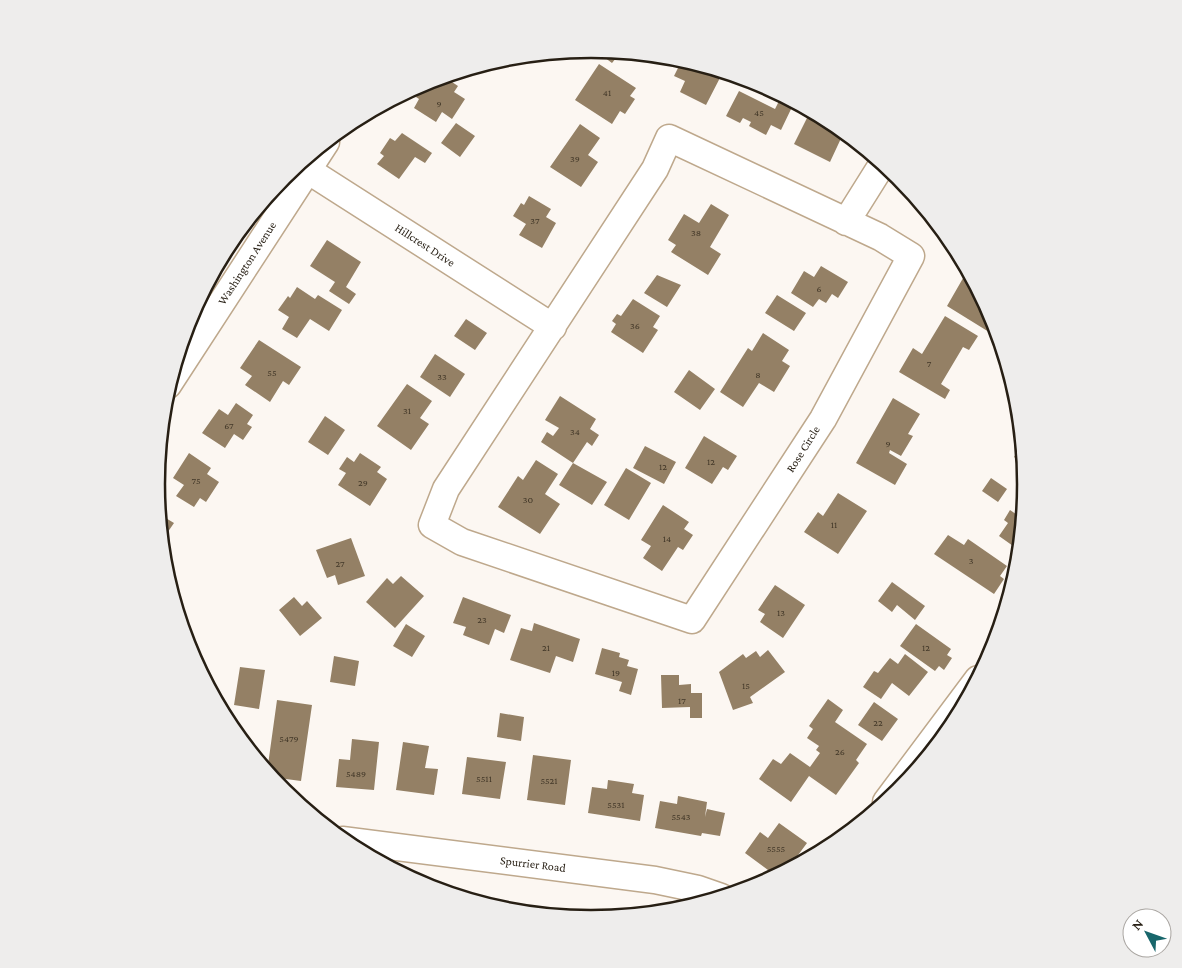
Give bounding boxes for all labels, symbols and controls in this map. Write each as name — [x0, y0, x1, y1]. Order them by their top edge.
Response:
house number: 41 — [603, 87, 611, 98]
house number: 9 — [436, 98, 442, 109]
house number: 45 — [754, 107, 764, 118]
house number: 39 — [570, 153, 580, 164]
house number: 37 — [530, 215, 540, 226]
street label: Washington Avenue — [215, 219, 279, 307]
street label: Hillcrest Drive — [392, 220, 458, 270]
house number: 38 — [691, 227, 701, 238]
house number: 6 — [816, 283, 822, 294]
house number: 36 — [630, 320, 640, 331]
house number: 7 — [927, 358, 932, 369]
house number: 55 — [267, 367, 277, 378]
house number: 8 — [755, 369, 761, 380]
house number: 33 — [437, 371, 447, 382]
house number: 31 — [403, 405, 411, 416]
house number: 67 — [224, 420, 234, 431]
street label: Rose Circle — [783, 423, 823, 475]
house number: 34 — [570, 426, 580, 437]
house number: 9 — [885, 438, 891, 449]
house number: 12 — [707, 456, 715, 467]
house number: 12 — [659, 461, 667, 472]
house number: 75 — [191, 475, 201, 486]
house number: 29 — [358, 477, 368, 488]
house number: 30 — [523, 494, 534, 505]
house number: 11 — [831, 519, 837, 530]
house number: 14 — [663, 533, 671, 544]
house number: 3 — [969, 555, 974, 566]
house number: 27 — [335, 558, 345, 569]
house number: 13 — [777, 607, 785, 618]
house number: 23 — [477, 614, 487, 625]
house number: 21 — [542, 642, 550, 653]
house number: 12 — [922, 642, 930, 653]
house number: 19 — [612, 667, 620, 678]
house number: 15 — [742, 680, 750, 691]
house number: 17 — [678, 695, 686, 706]
house number: 22 — [873, 717, 883, 728]
house number: 5479 — [279, 733, 299, 744]
house number: 26 — [835, 746, 845, 757]
house number: 5489 — [346, 768, 366, 779]
house number: 5511 — [476, 773, 492, 784]
house number: 5521 — [540, 775, 558, 786]
house number: 5531 — [607, 799, 625, 810]
house number: 5543 — [671, 811, 691, 822]
house number: 5555 — [767, 843, 786, 854]
street label: Spurrier Road — [499, 853, 567, 875]
north arrow — [1122, 908, 1172, 958]
text: N — [1128, 915, 1147, 933]

